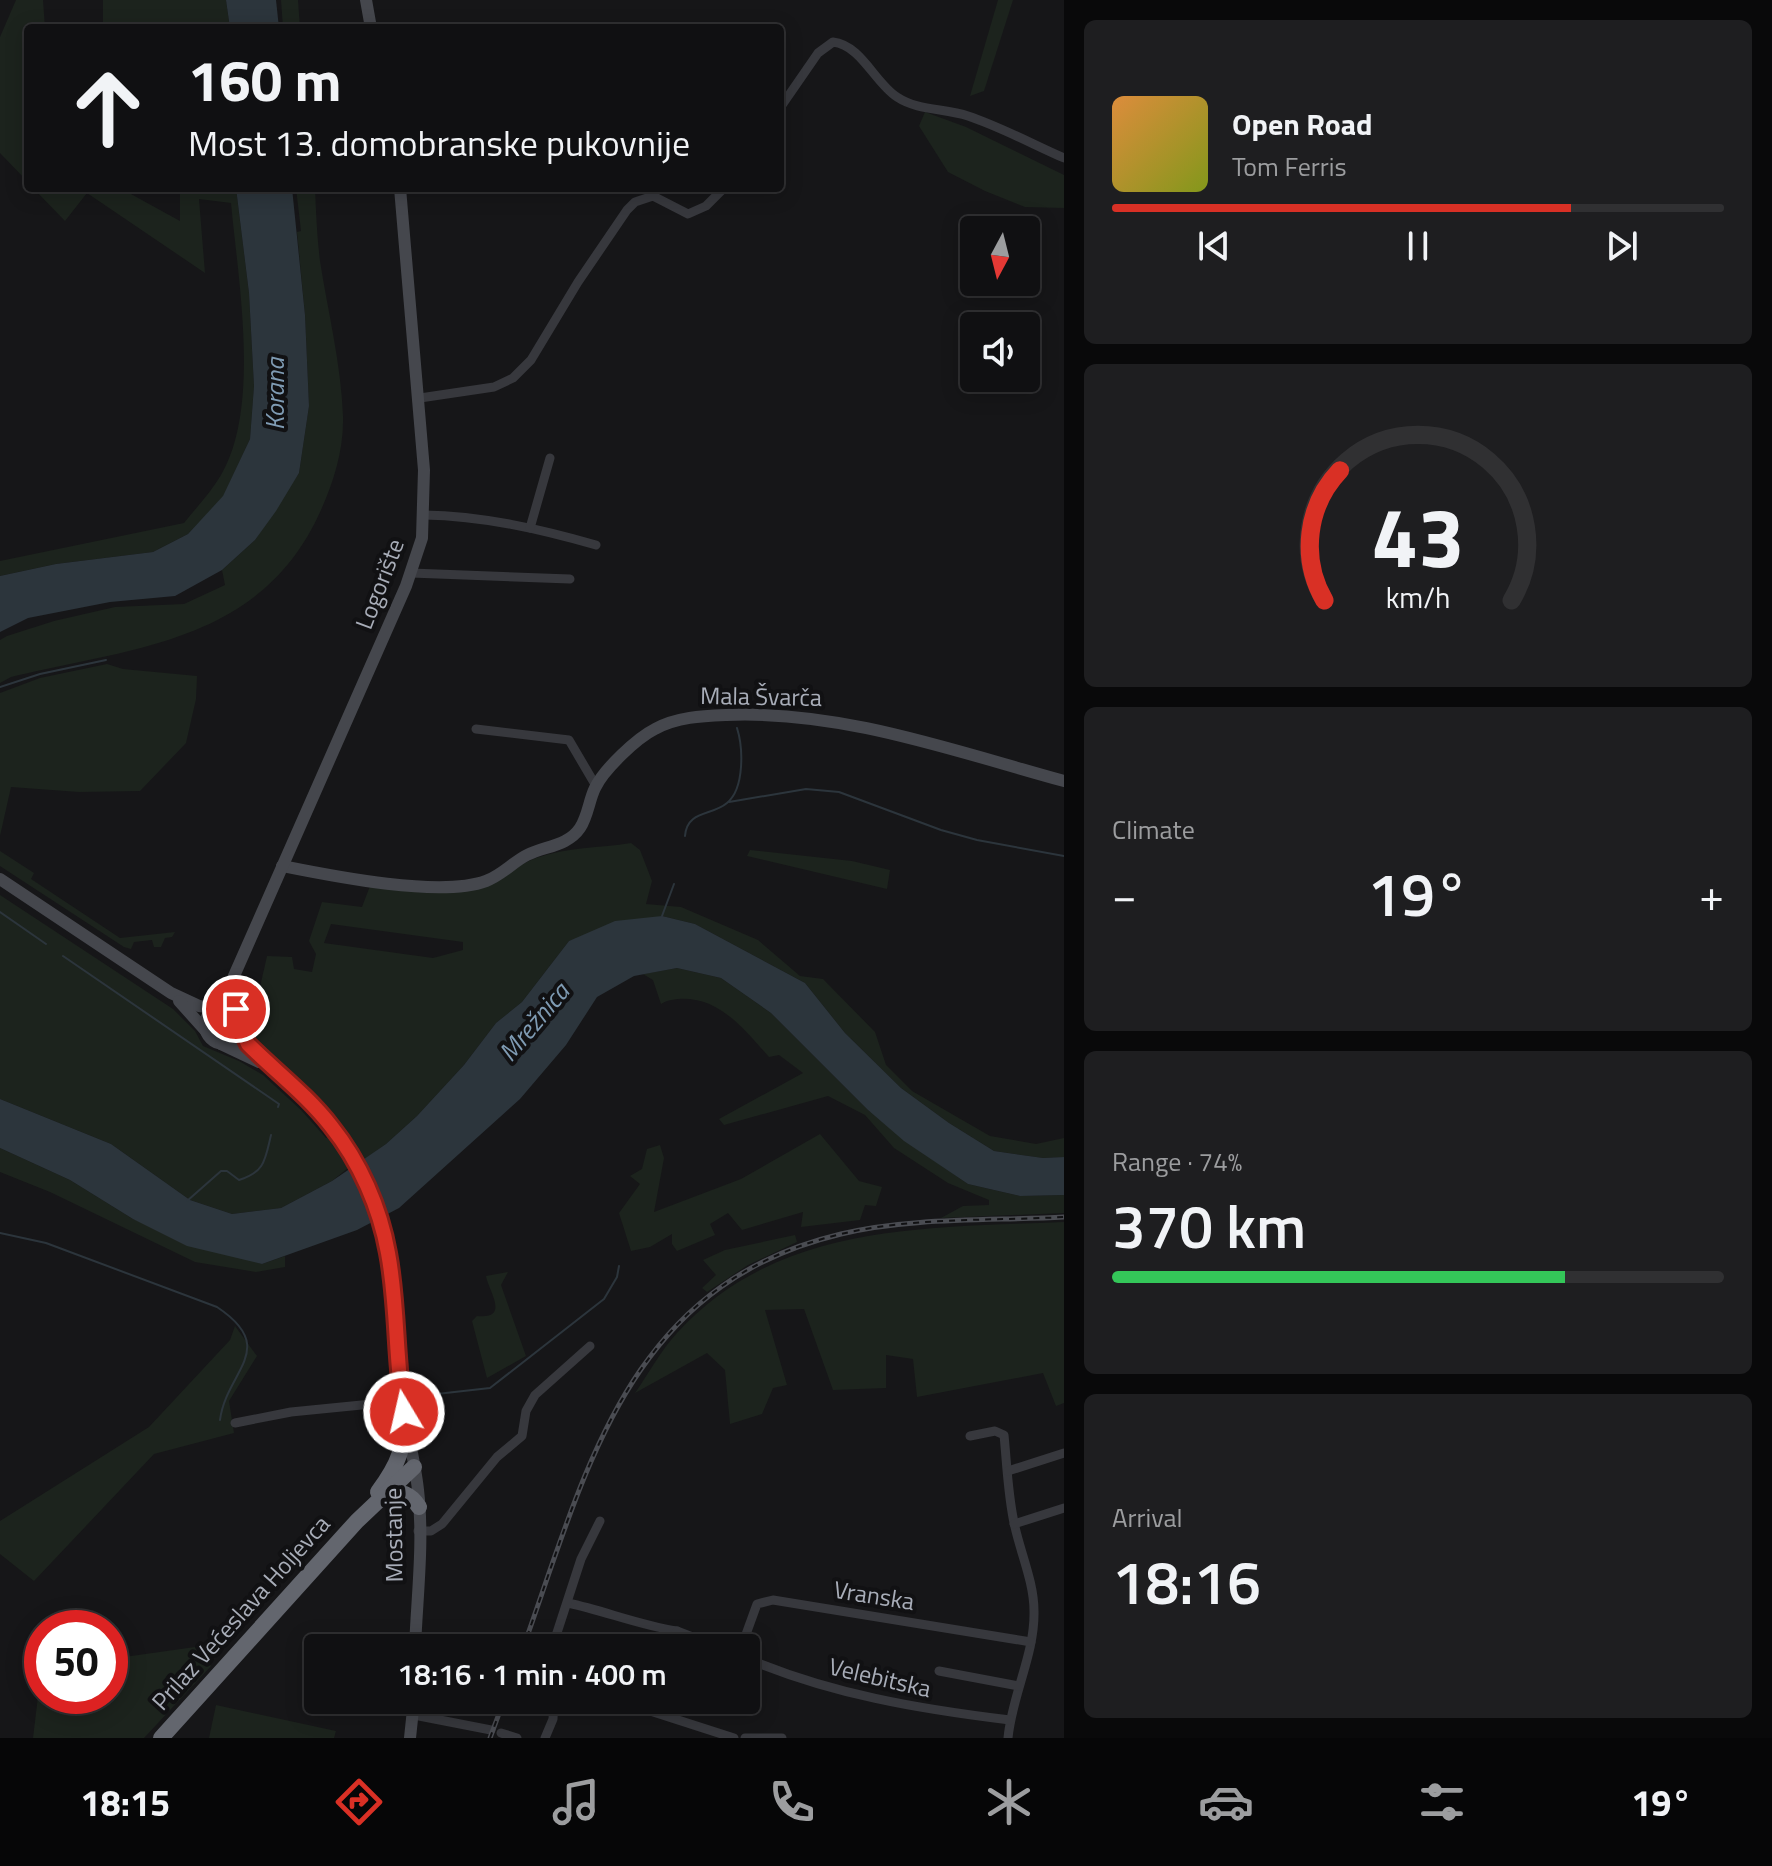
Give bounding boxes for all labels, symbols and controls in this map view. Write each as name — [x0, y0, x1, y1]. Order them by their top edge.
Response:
text: 160 m — [188, 38, 341, 123]
icon: ahead — [56, 56, 160, 160]
text: Open Road — [1232, 101, 1373, 147]
text: Most 13. domobranske pukovnije — [188, 115, 690, 170]
text: Tom Ferris — [1232, 147, 1347, 186]
north arrow — [960, 216, 1040, 296]
map controls — [960, 216, 1040, 392]
icon: previous — [1192, 224, 1236, 268]
icon: pause — [1396, 224, 1440, 268]
icon: next — [1600, 224, 1644, 268]
button: sound — [960, 312, 1040, 392]
water label: Korana — [255, 356, 294, 430]
text: 43 — [1371, 473, 1465, 599]
street label: Logorište — [345, 533, 413, 634]
text: km/h — [1386, 577, 1450, 620]
street label: Mala Švarča — [700, 677, 822, 715]
text: Climate — [1112, 810, 1195, 849]
text: 19° — [1368, 848, 1468, 939]
text: − — [1112, 861, 1137, 928]
text: + — [1699, 861, 1724, 928]
water label: Mrežnica — [489, 972, 580, 1070]
pin — [202, 975, 270, 1043]
icon: arrive — [214, 987, 258, 1031]
text: Range · 74% — [1112, 1142, 1242, 1181]
text: 370 km — [1112, 1180, 1306, 1271]
position arrow — [362, 1370, 446, 1454]
street label: Mostanje — [374, 1487, 412, 1583]
text: Arrival — [1112, 1498, 1183, 1537]
street label: Prilaz Većeslava Holjevca — [143, 1507, 338, 1718]
text: 18:16 — [1112, 1536, 1261, 1627]
street label: Vranska — [831, 1571, 917, 1619]
speed limit sign: 50 — [24, 1610, 128, 1714]
street label: Velebitska — [826, 1648, 935, 1706]
text: 18:16 · 1 min · 400 m — [397, 1651, 667, 1697]
icon: directions — [331, 1774, 387, 1830]
icon: music — [548, 1774, 604, 1830]
icon: phone — [764, 1774, 820, 1830]
icon: climate — [981, 1774, 1037, 1830]
icon: car — [1198, 1774, 1254, 1830]
icon: filters — [1414, 1774, 1470, 1830]
text: 18:15 — [80, 1775, 170, 1830]
text: 19° — [1631, 1775, 1692, 1830]

